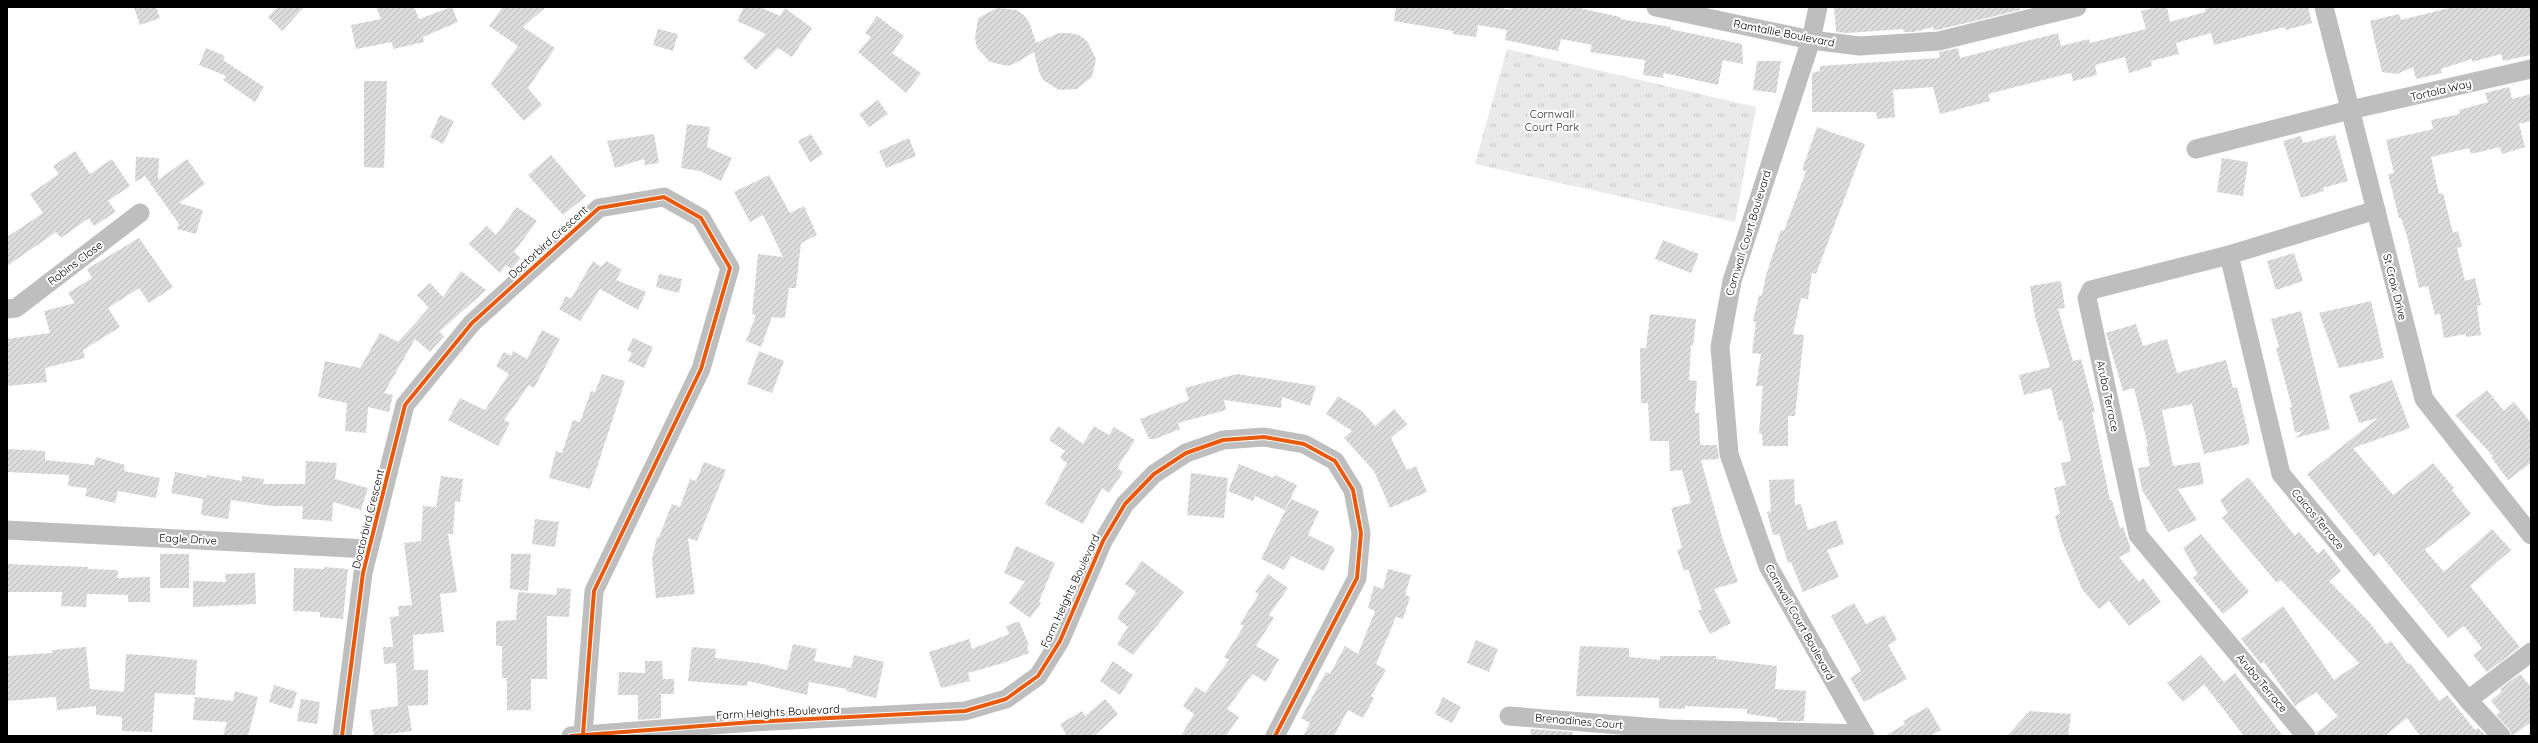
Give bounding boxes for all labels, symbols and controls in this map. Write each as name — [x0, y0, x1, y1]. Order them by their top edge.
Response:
street label: Ramtallie Boulevard — [1732, 16, 1836, 50]
street label: Tortola Way — [2409, 76, 2473, 104]
park label: Cornwall Court Park — [1525, 107, 1579, 134]
street label: Cornwall Court Boulevard — [1722, 169, 1774, 297]
street label: Doctorbird Crescent — [505, 202, 591, 281]
street label: Robins Close — [45, 238, 105, 288]
street label: St Croix Drive — [2380, 252, 2410, 322]
street label: Aruba Terrace — [2094, 359, 2122, 433]
street label: Doctorbird Crescent — [349, 467, 387, 570]
street label: Caicos Terrace — [2288, 486, 2348, 552]
street label: Eagle Drive — [159, 530, 217, 548]
street label: Farm Heights Boulevard — [1038, 532, 1102, 650]
street label: Cornwall Court Boulevard — [1762, 562, 1838, 682]
street label: Aruba Terrace — [2233, 651, 2291, 715]
street label: Farm Heights Boulevard — [716, 702, 840, 722]
street label: Brenadines Court — [1534, 710, 1624, 732]

